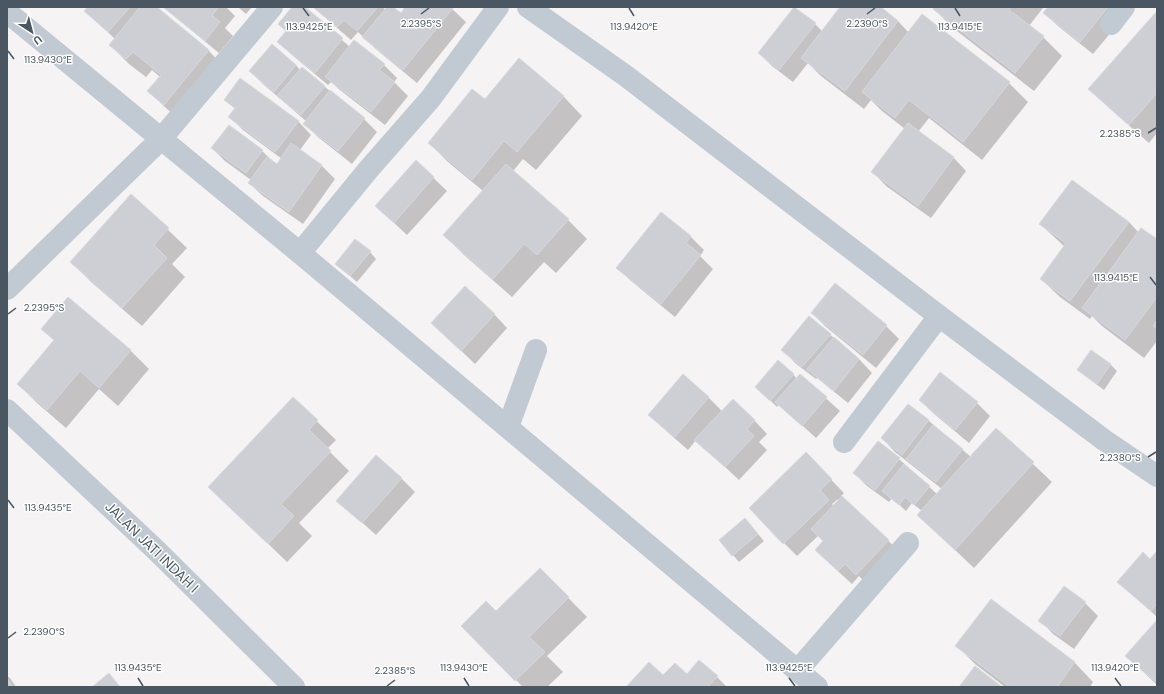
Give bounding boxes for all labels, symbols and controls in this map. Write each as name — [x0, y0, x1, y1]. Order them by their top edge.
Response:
north arrow — [12, 12, 52, 52]
text: 2.2395°S — [401, 17, 442, 30]
text: 2.2390°S — [846, 17, 888, 30]
text: 113.9425°E — [285, 20, 333, 33]
text: 113.9420°E — [610, 20, 658, 33]
text: 113.9415°E — [938, 20, 983, 33]
text: U — [31, 32, 45, 48]
text: 113.9430°E — [24, 53, 72, 66]
text: 2.2385°S — [1100, 127, 1141, 140]
text: 113.9415°E — [1094, 271, 1139, 284]
text: 2.2395°S — [24, 301, 65, 314]
text: 2.2380°S — [1099, 451, 1141, 464]
street label: JALAN JATI INDAH I — [101, 498, 203, 596]
text: 113.9435°E — [24, 501, 72, 514]
text: 2.2390°S — [23, 625, 65, 638]
text: 113.9435°E — [114, 661, 162, 674]
text: 113.9430°E — [440, 661, 488, 674]
text: 113.9425°E — [765, 661, 813, 674]
text: 113.9420°E — [1091, 661, 1139, 674]
text: 2.2385°S — [375, 664, 416, 677]

